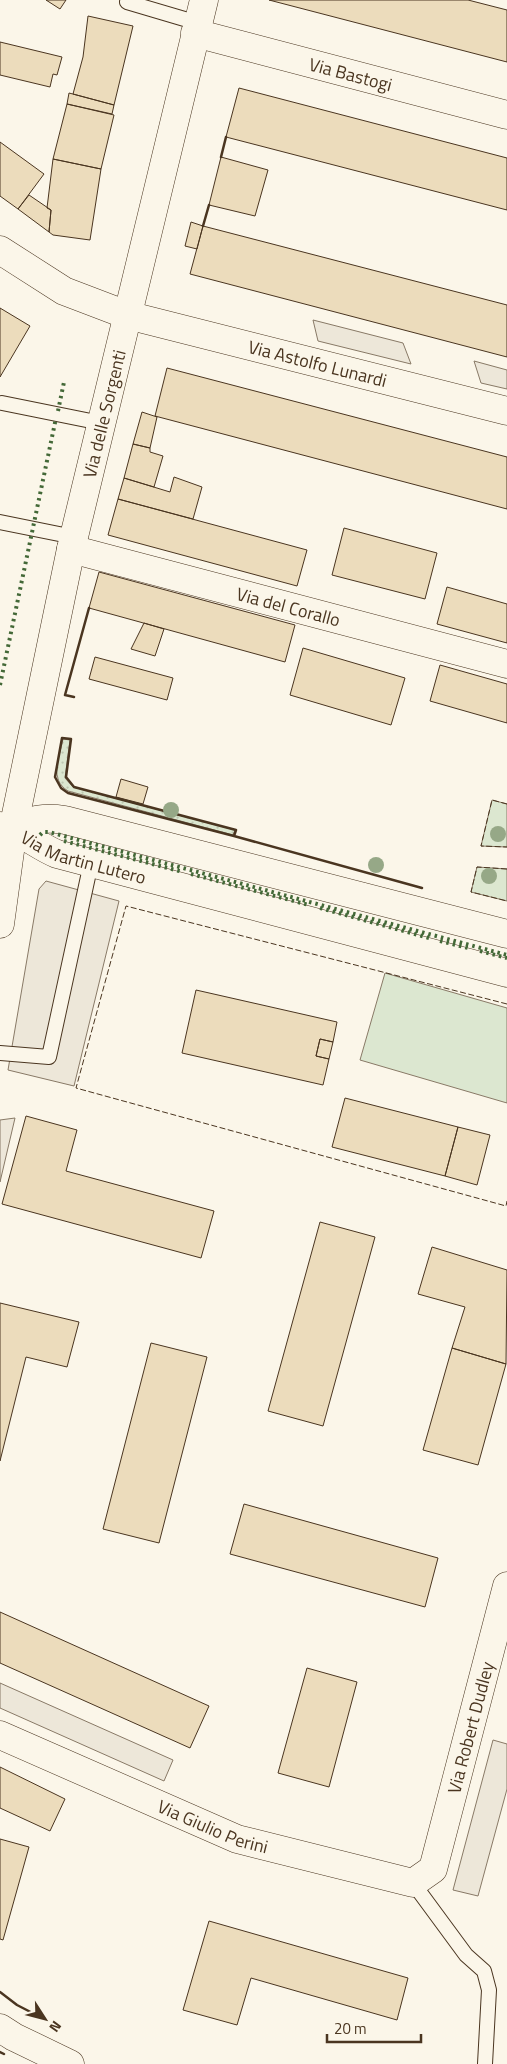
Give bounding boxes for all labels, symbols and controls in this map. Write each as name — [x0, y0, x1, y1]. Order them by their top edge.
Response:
street label: Via Bastogi — [306, 50, 395, 98]
street label: Via Astolfo Lunardi — [245, 333, 390, 394]
street label: Via delle Sorgenti — [75, 347, 132, 481]
street label: Via del Corallo — [234, 580, 343, 633]
street label: Via Martin Lutero — [16, 823, 149, 890]
street label: Via Robert Dudley — [440, 1658, 500, 1796]
street label: Via Giulio Perini — [153, 1792, 271, 1860]
north arrow — [20, 1994, 70, 2044]
scale bar — [327, 2012, 421, 2044]
text: N — [45, 2017, 67, 2037]
text: 20 m — [334, 2017, 367, 2040]

